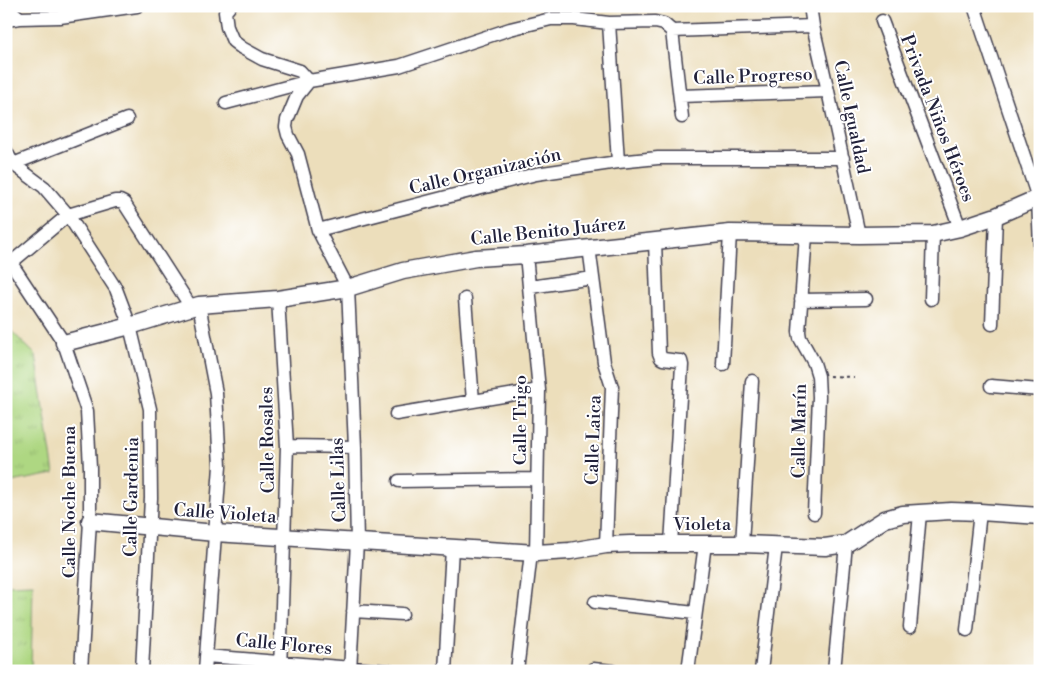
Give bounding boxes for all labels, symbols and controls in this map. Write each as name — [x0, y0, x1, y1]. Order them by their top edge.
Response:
street label: Privada Niños Héroes — [895, 31, 980, 205]
street label: Calle Igualdad — [828, 58, 875, 177]
street label: Calle Progreso — [693, 63, 813, 90]
street label: Calle Organización — [407, 143, 564, 200]
street label: Calle Benito Juárez — [470, 212, 627, 251]
street label: Calle Trigo — [509, 375, 532, 465]
street label: Calle Marín — [787, 383, 812, 479]
street label: Calle Rosales — [255, 386, 280, 494]
street label: Calle Laica — [580, 394, 607, 485]
street label: Calle Noche Buena — [58, 425, 81, 578]
street label: Calle Gardenia — [119, 436, 144, 557]
street label: Calle Lilas — [326, 437, 351, 523]
street label: Calle Violeta — [173, 498, 278, 529]
street label: Violeta — [672, 513, 732, 536]
street label: Calle Flores — [235, 629, 333, 660]

